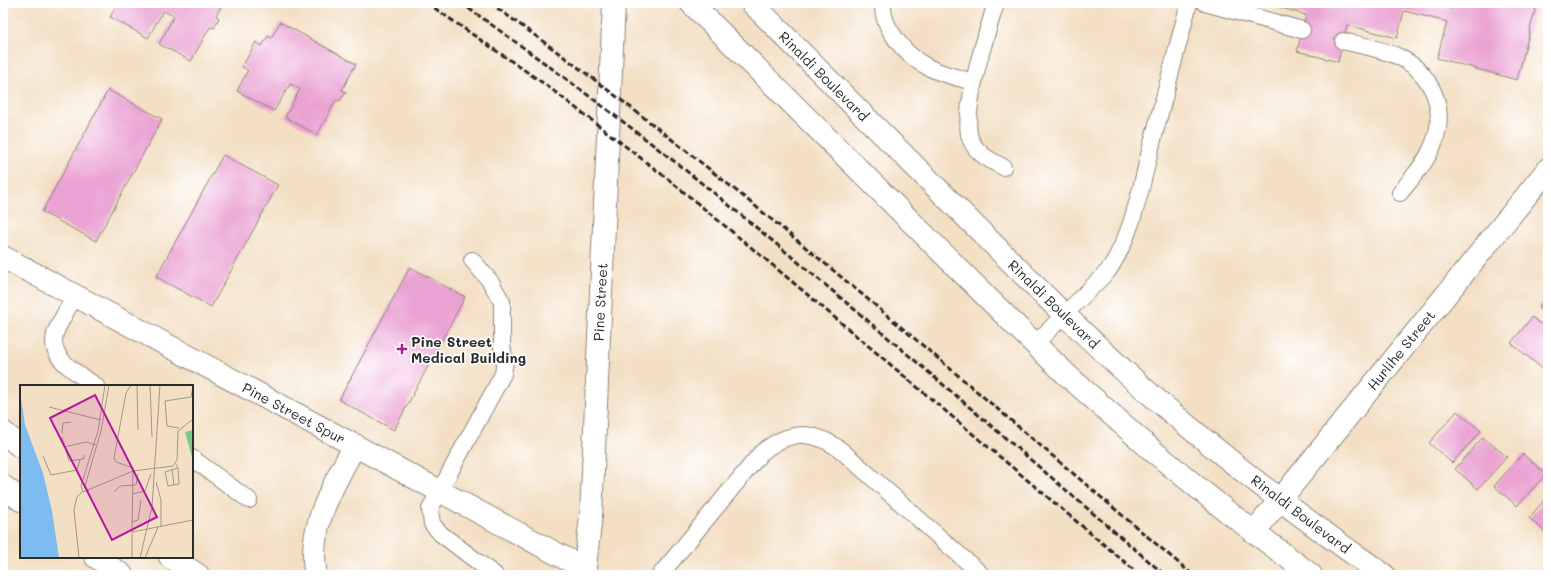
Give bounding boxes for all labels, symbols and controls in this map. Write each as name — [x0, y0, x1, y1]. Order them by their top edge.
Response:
street label: Rinaldi Boulevard — [775, 27, 873, 125]
street label: Rinaldi Boulevard — [1004, 256, 1104, 353]
street label: Pine Street — [588, 262, 612, 342]
street label: Hurlihe Street — [1363, 306, 1439, 394]
place label: Pine Street Medical Building — [411, 332, 526, 367]
marker: Pine Street Medical Building — [396, 343, 408, 355]
street label: Pine Street Spur — [239, 378, 349, 448]
inset map — [20, 385, 193, 558]
street label: Rinaldi Boulevard — [1247, 470, 1355, 558]

